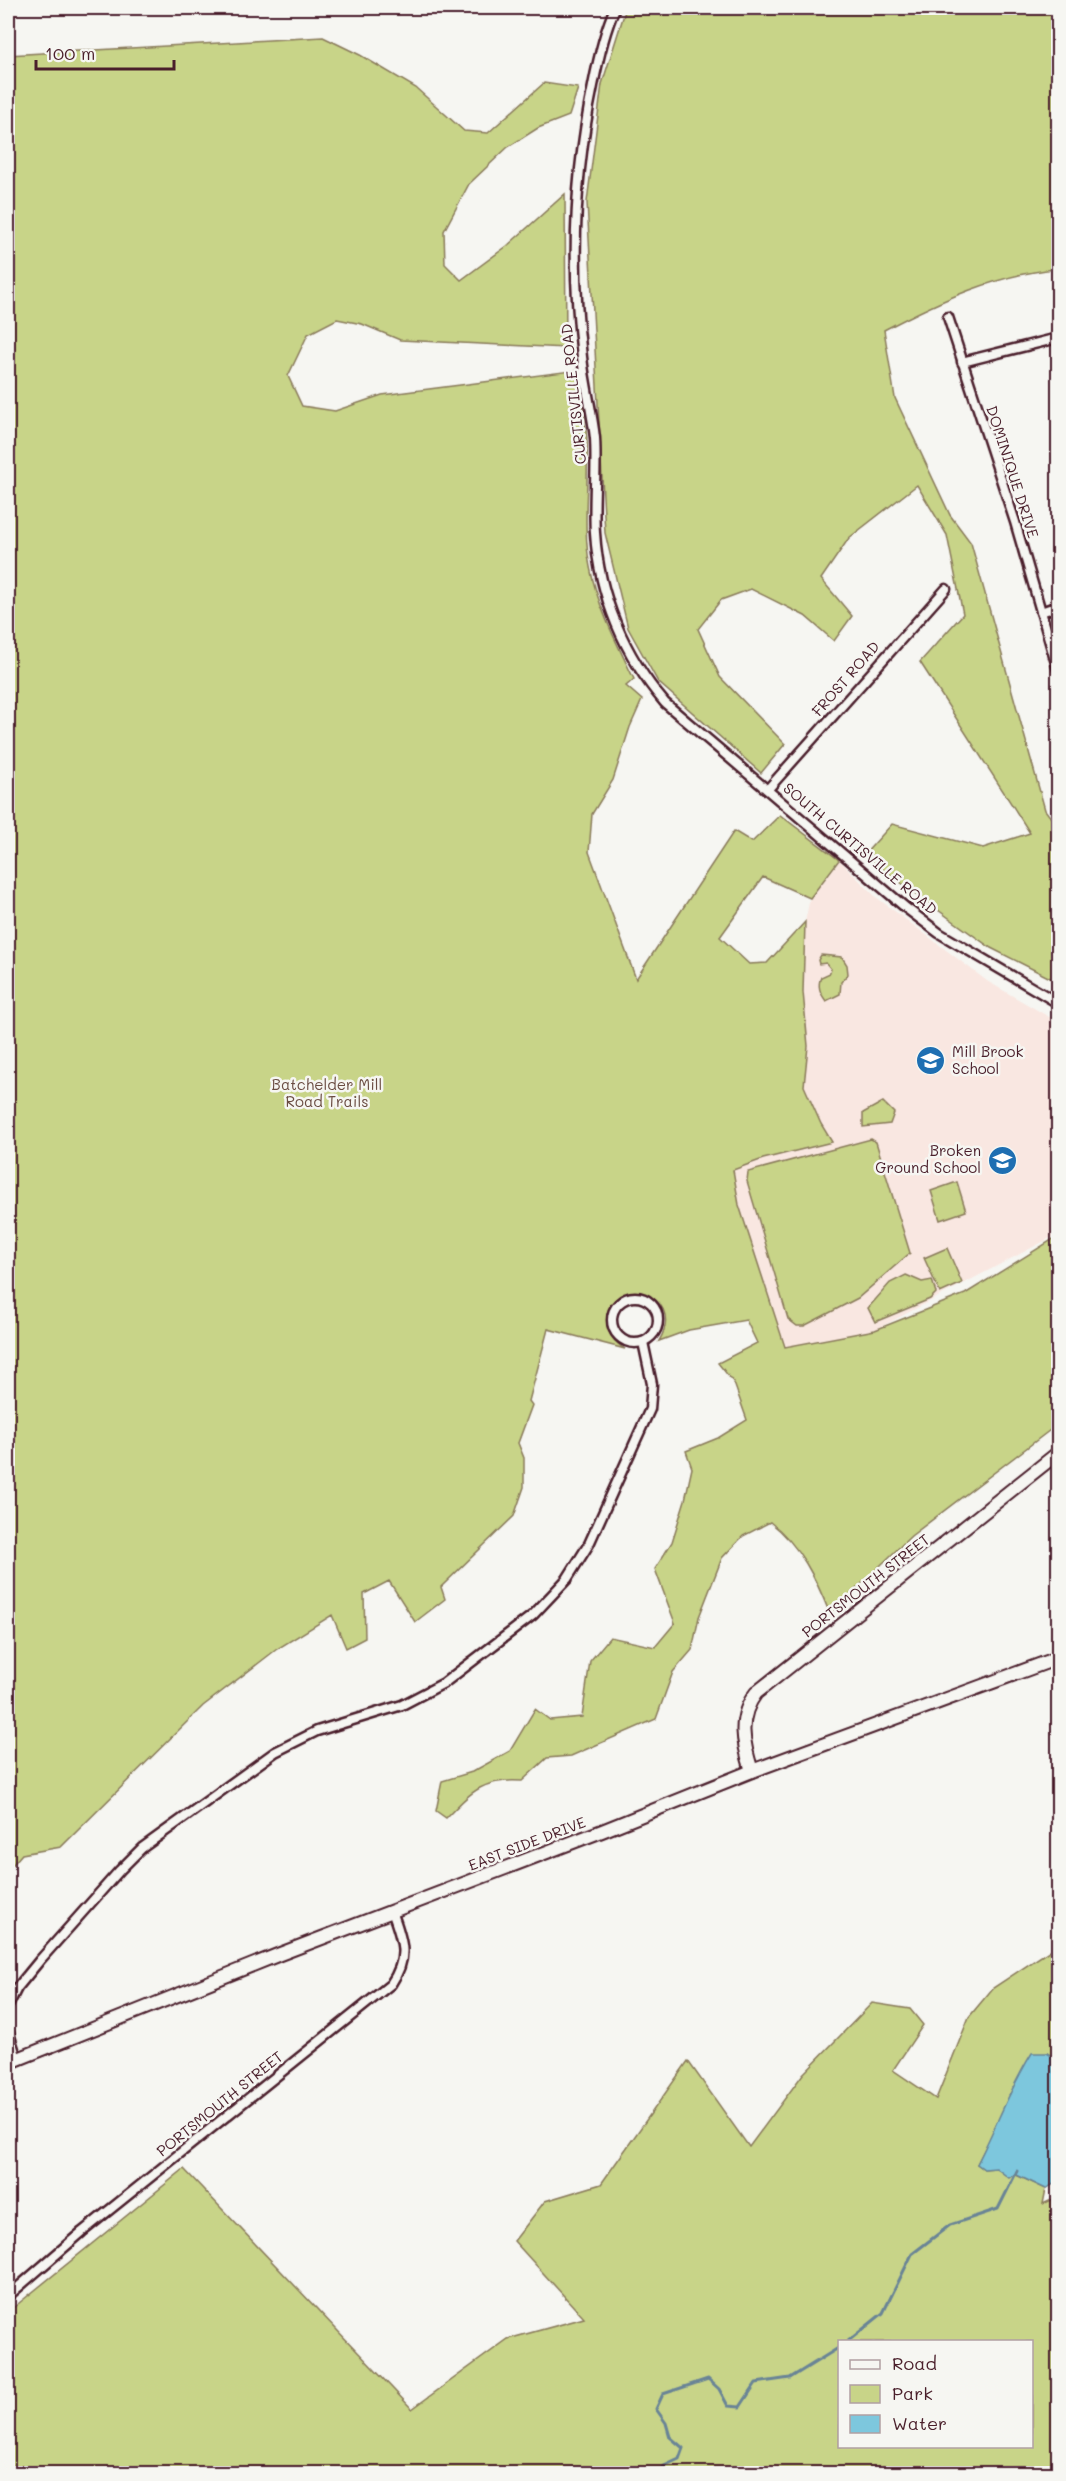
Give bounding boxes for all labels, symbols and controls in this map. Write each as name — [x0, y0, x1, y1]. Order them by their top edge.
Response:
scale bar — [36, 33, 174, 71]
text: 100 m — [45, 41, 95, 65]
street label: CURTISVILLE ROAD — [556, 323, 590, 465]
street label: DOMINIQUE DRIVE — [982, 403, 1044, 541]
street label: FROST ROAD — [807, 636, 884, 720]
street label: SOUTH CURTISVILLE ROAD — [779, 778, 942, 919]
place label: Mill Brook School — [952, 1041, 1024, 1078]
school or university icon: Mill Brook School — [915, 1045, 947, 1077]
park label: Batchelder Mill Road Trails — [272, 1074, 382, 1111]
place label: Broken Ground School — [875, 1140, 981, 1177]
school or university icon: Broken Ground School — [986, 1144, 1018, 1176]
street label: PORTSMOUTH STREET — [797, 1529, 933, 1641]
street label: EAST SIDE DRIVE — [465, 1811, 588, 1875]
street label: PORTSMOUTH STREET — [152, 2046, 287, 2160]
legend — [838, 2340, 1033, 2448]
text: Road — [892, 2351, 937, 2375]
text: Park — [892, 2381, 933, 2405]
text: Water — [892, 2411, 947, 2435]

